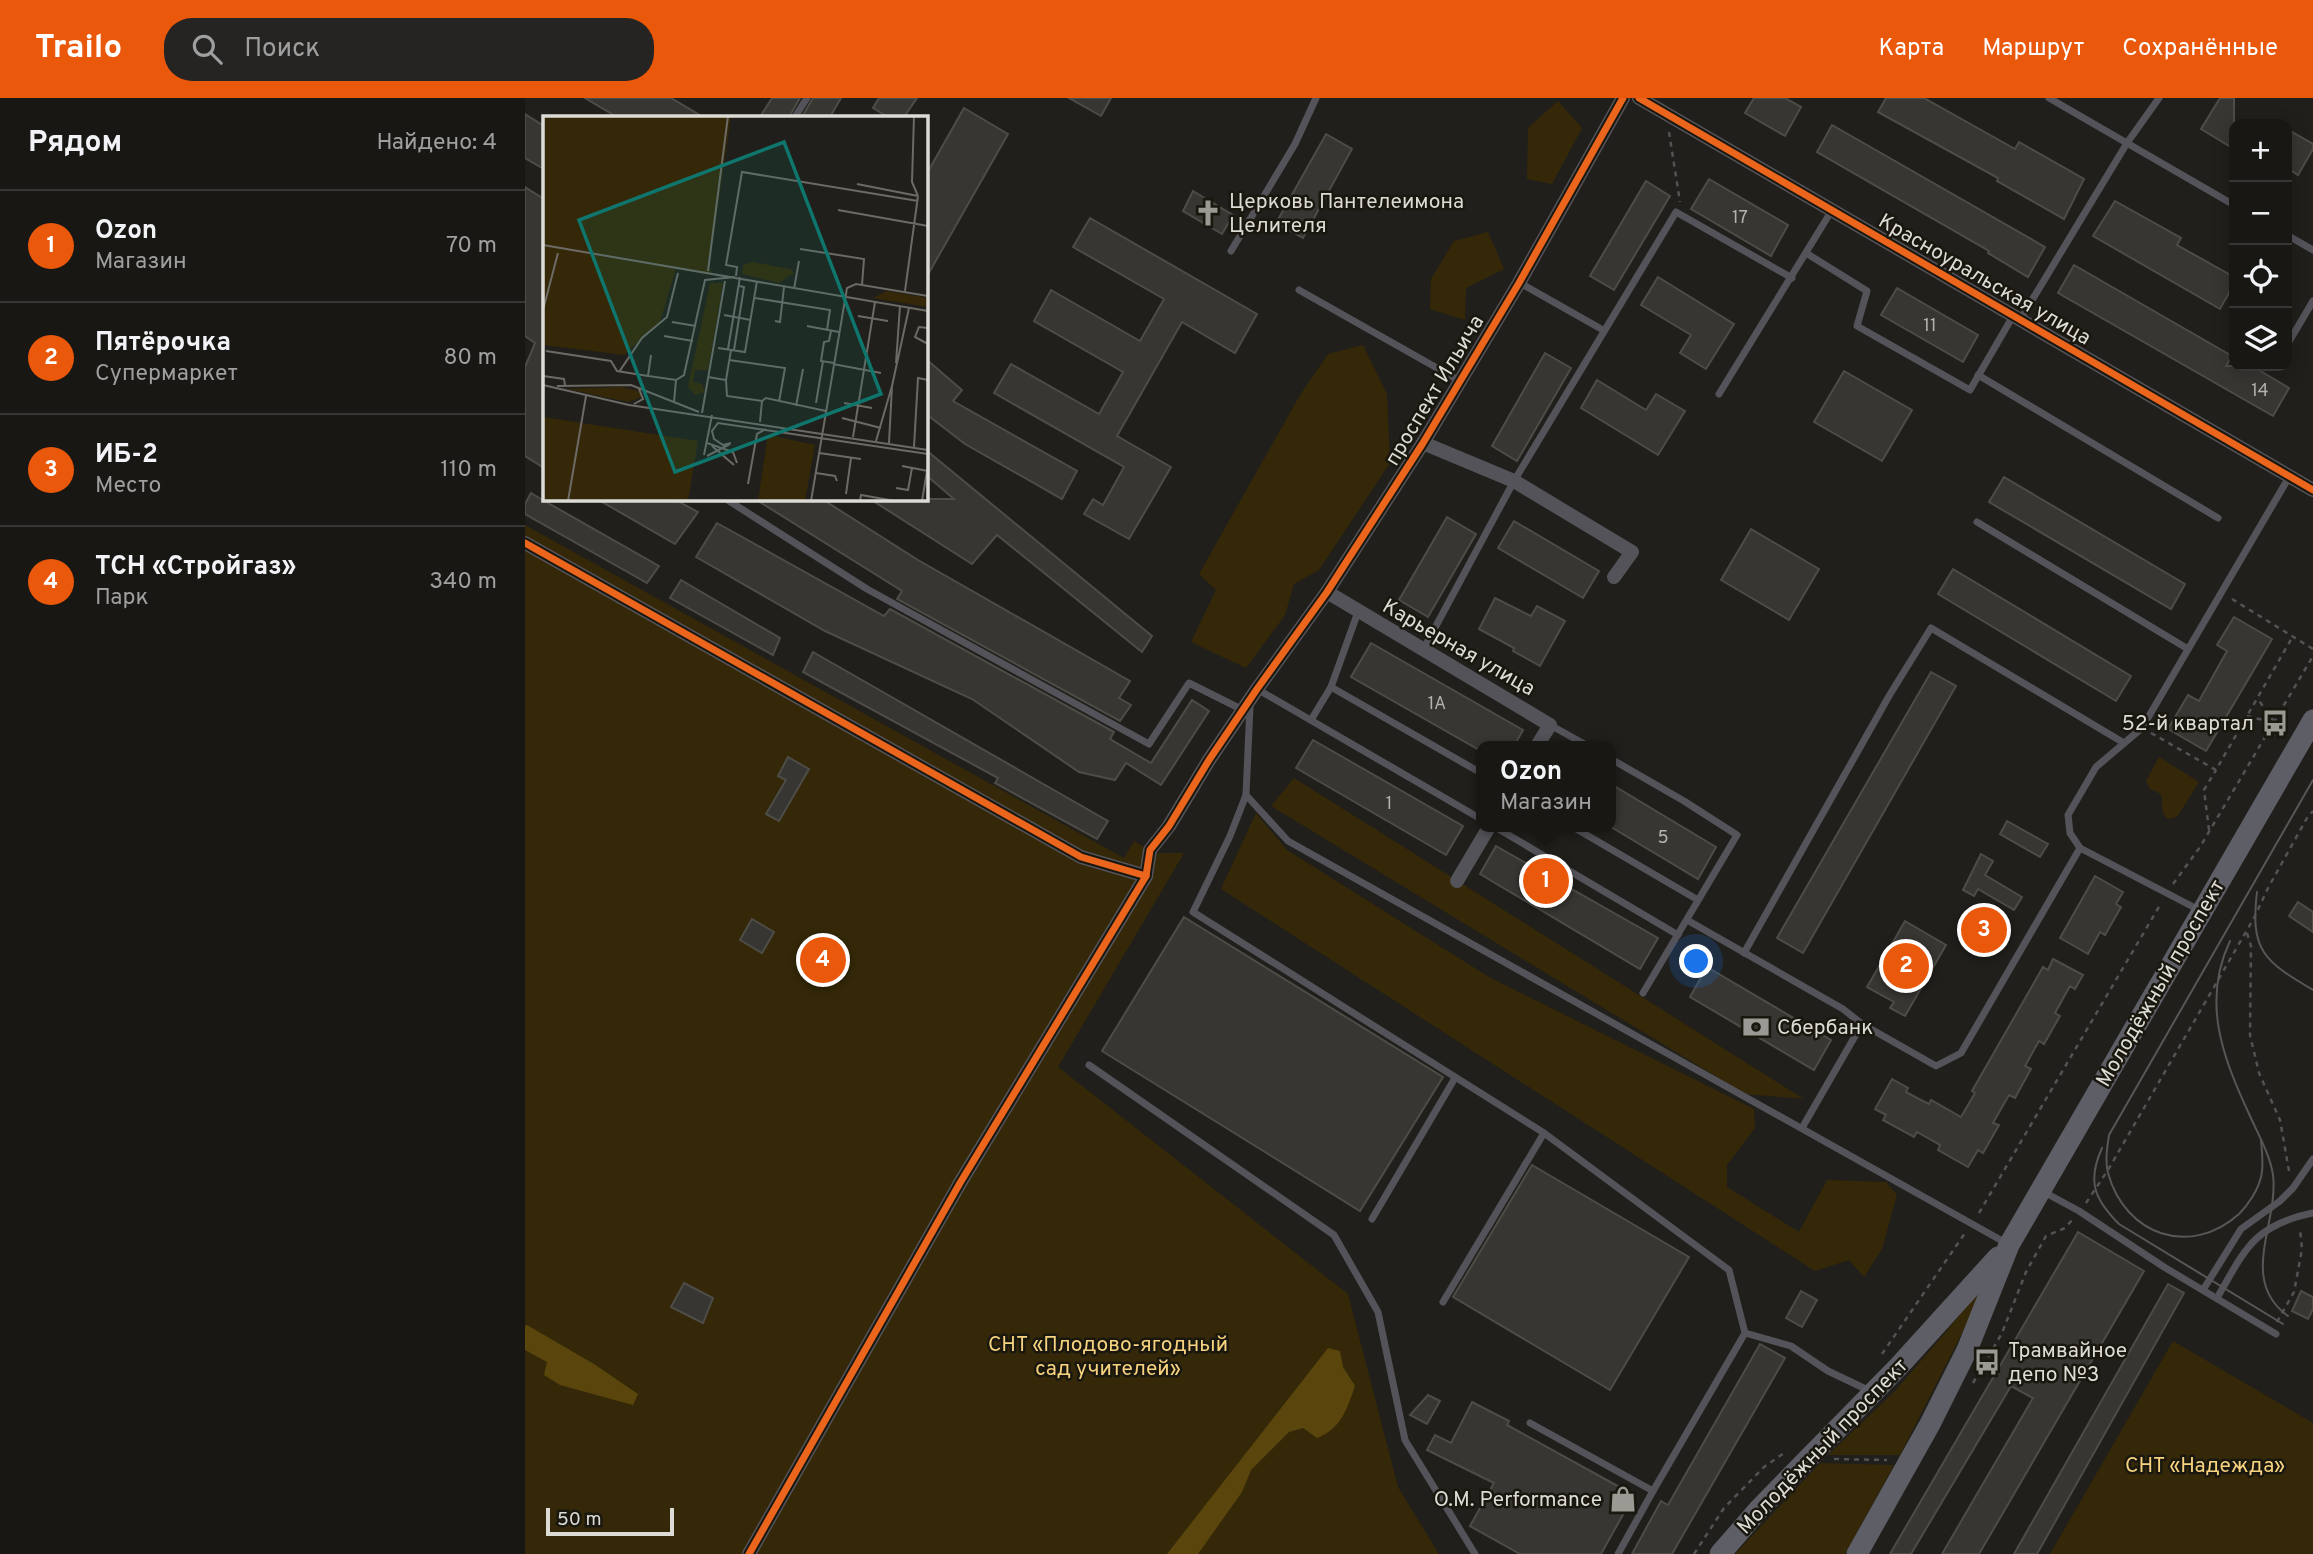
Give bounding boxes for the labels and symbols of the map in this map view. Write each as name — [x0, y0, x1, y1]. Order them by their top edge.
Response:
inset map — [543, 116, 927, 500]
place label: Церковь Пантелеимона Целителя — [1229, 189, 1464, 240]
church icon: Церковь Пантелеимона Целителя — [1193, 198, 1223, 228]
house number: 17 — [1732, 207, 1748, 230]
street label: Красноуральская улица — [1873, 208, 2095, 352]
street label: проспект Ильича — [1380, 310, 1491, 471]
house number: 11 — [1923, 315, 1937, 338]
house number: 14 — [2251, 380, 2269, 403]
street label: Карьерная улица — [1377, 594, 1540, 703]
house number: 1А — [1428, 693, 1446, 716]
bus stop icon: 52-й квартал — [2260, 708, 2290, 738]
place label: 52-й квартал — [2122, 711, 2254, 738]
house number: 1 — [1386, 793, 1392, 816]
house number: 5 — [1657, 827, 1669, 850]
pin: 1 — [1523, 855, 1569, 907]
street label: Молодёжный проспект — [2091, 875, 2232, 1092]
pin: 3 — [1961, 904, 2007, 956]
pin: 4 — [800, 934, 846, 986]
pin: 2 — [1883, 940, 1929, 992]
your location — [1679, 944, 1713, 978]
bank icon: Сбербанк — [1741, 1012, 1771, 1042]
place label: Сбербанк — [1777, 1015, 1873, 1042]
park label: СНТ «Плодово-ягодный сад учителей» — [988, 1332, 1228, 1383]
place label: Трамвайное депо №3 — [2008, 1338, 2127, 1389]
bus stop icon: Трамвайное депо №3 — [1972, 1347, 2002, 1377]
street label: Молодёжный проспект — [1732, 1353, 1914, 1541]
park label: СНТ «Надежда» — [2125, 1453, 2285, 1480]
shop icon: O.M. Performance — [1608, 1484, 1638, 1514]
place label: O.M. Performance — [1434, 1487, 1602, 1514]
scale bar — [546, 1505, 674, 1537]

